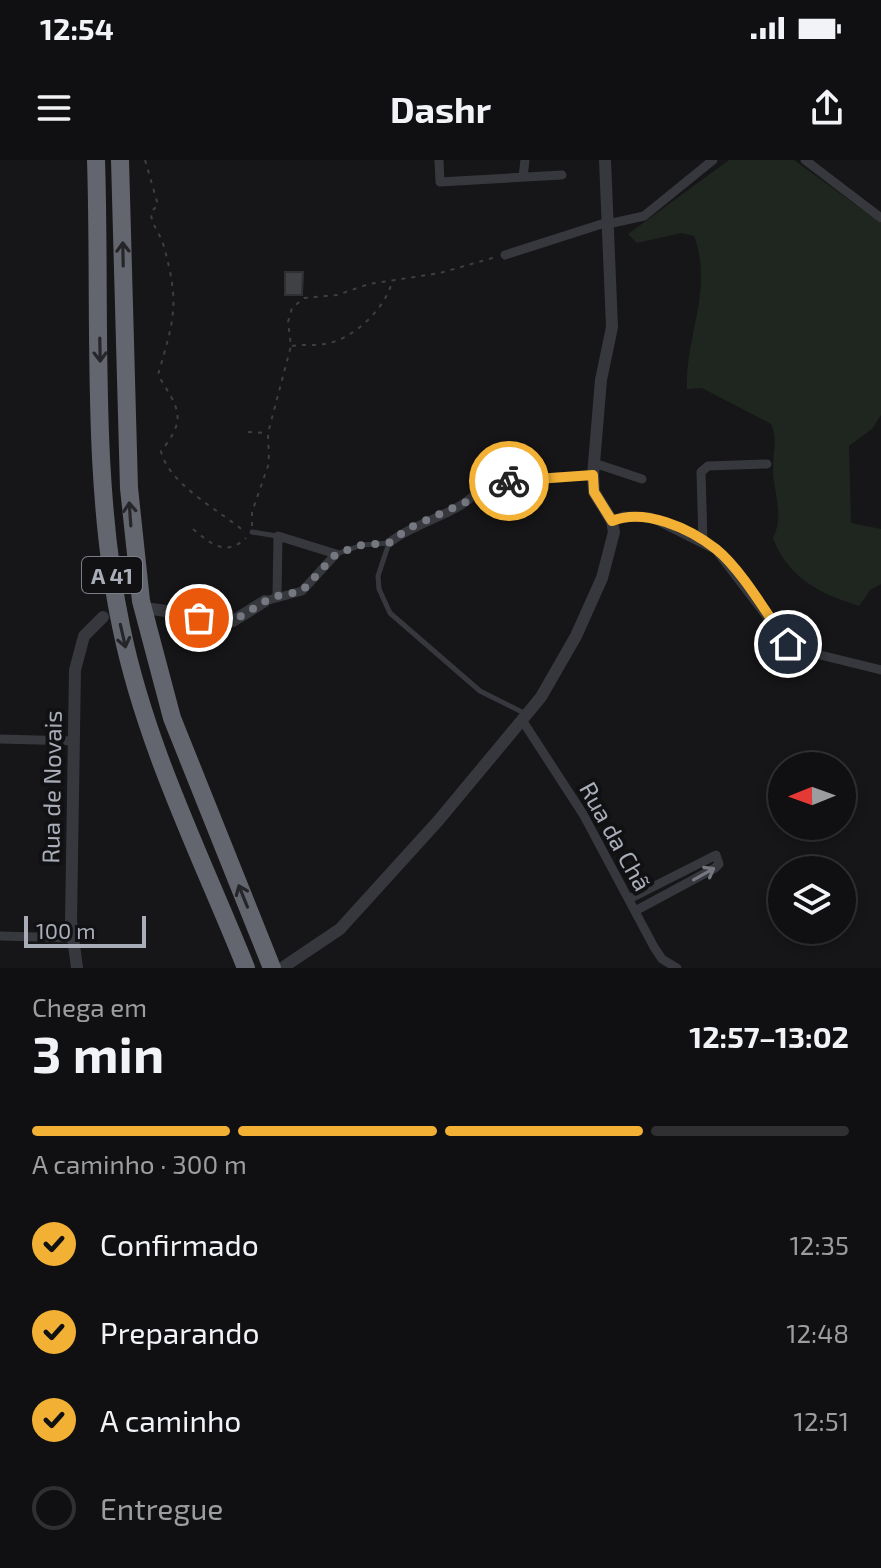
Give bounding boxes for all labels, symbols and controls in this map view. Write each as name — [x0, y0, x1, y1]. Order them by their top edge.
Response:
text: 12:54 — [40, 10, 114, 46]
icon: menu — [32, 86, 76, 130]
icon: share — [805, 86, 849, 130]
text: Dashr — [390, 87, 491, 130]
one-way arrow — [115, 241, 130, 268]
one-way arrow — [93, 336, 108, 363]
courier — [469, 441, 549, 521]
icon: bike — [487, 459, 531, 503]
one-way arrow — [122, 501, 137, 528]
road number: A 41 — [82, 557, 142, 593]
pin — [165, 584, 233, 652]
icon: bag — [177, 596, 221, 640]
pin — [754, 610, 822, 678]
icon: home — [766, 622, 810, 666]
one-way arrow — [116, 623, 131, 649]
street label: Rua de Novais — [35, 710, 67, 864]
north arrow — [768, 752, 856, 840]
map controls — [768, 752, 856, 944]
street label: Rua da Chã — [574, 776, 658, 896]
button: layers — [768, 856, 856, 944]
one-way arrow — [691, 866, 715, 881]
one-way arrow — [235, 884, 249, 909]
scale bar — [24, 912, 146, 948]
text: 100 m — [36, 917, 95, 943]
text: Chega em — [32, 991, 147, 1022]
text: 12:57–13:02 — [689, 1018, 849, 1054]
text: 3 min — [32, 1021, 164, 1083]
text: A caminho · 300 m — [32, 1148, 247, 1179]
icon: check — [32, 1222, 76, 1266]
text: Confirmado — [100, 1226, 259, 1262]
text: 12:35 — [790, 1229, 849, 1260]
icon: check — [32, 1310, 76, 1354]
text: Preparando — [100, 1314, 259, 1350]
text: 12:48 — [786, 1317, 849, 1348]
icon: check — [32, 1398, 76, 1442]
text: A caminho — [100, 1402, 241, 1438]
text: 12:51 — [794, 1405, 849, 1436]
text: Entregue — [100, 1490, 223, 1526]

